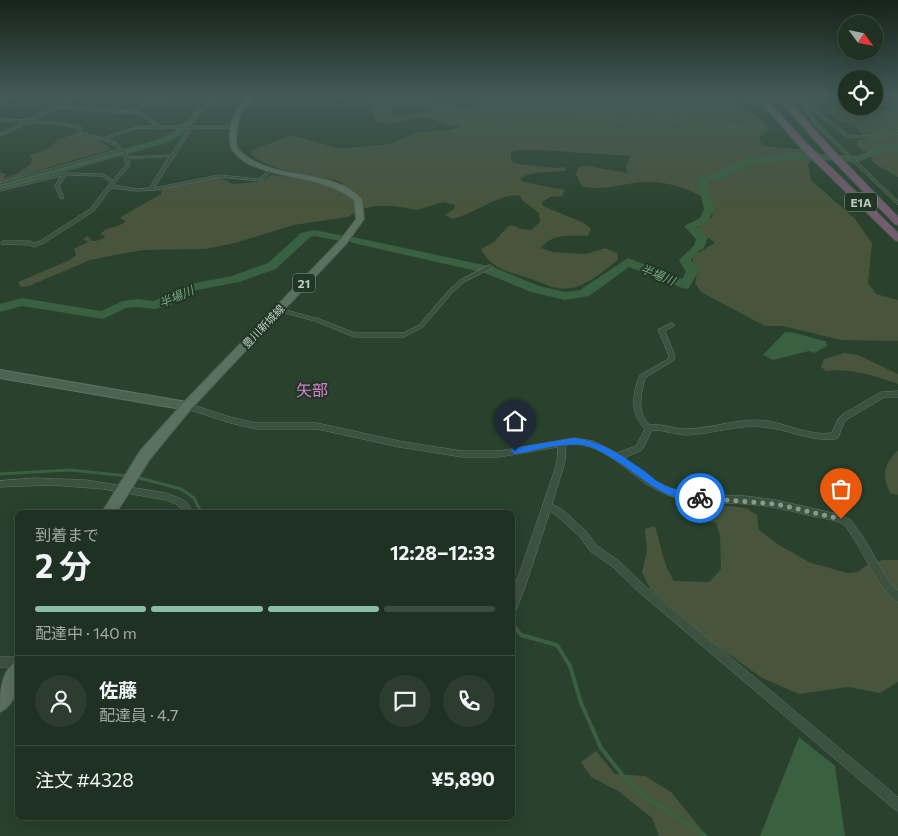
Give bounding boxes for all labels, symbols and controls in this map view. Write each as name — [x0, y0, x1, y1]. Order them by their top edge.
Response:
north arrow — [838, 15, 882, 60]
map controls — [838, 15, 883, 115]
button: locate — [838, 70, 883, 115]
road number: E1A — [845, 192, 877, 212]
water label: 半場川 — [639, 261, 679, 288]
road number: 21 — [293, 274, 315, 292]
water label: 半場川 — [157, 282, 197, 309]
street label: 豊川新城線 — [239, 302, 287, 350]
district label: 矢部 — [296, 380, 328, 399]
pin — [494, 400, 536, 451]
icon: home — [501, 407, 529, 435]
pin — [820, 468, 862, 519]
courier — [675, 473, 725, 523]
icon: bag — [827, 475, 855, 503]
icon: bike — [686, 484, 714, 512]
text: 到着まで — [35, 525, 99, 544]
text: 12:28–12:33 — [390, 541, 495, 564]
text: 2 分 — [35, 545, 91, 585]
text: 配達中 · 140 m — [35, 623, 137, 642]
button: person — [35, 675, 87, 727]
button: chat — [379, 675, 431, 727]
button: phone — [443, 675, 495, 727]
text: 佐藤 — [99, 678, 137, 701]
text: 配達員 · 4.7 — [99, 705, 178, 724]
text: ¥5,890 — [431, 767, 495, 790]
text: 注文 #4328 — [35, 768, 134, 791]

